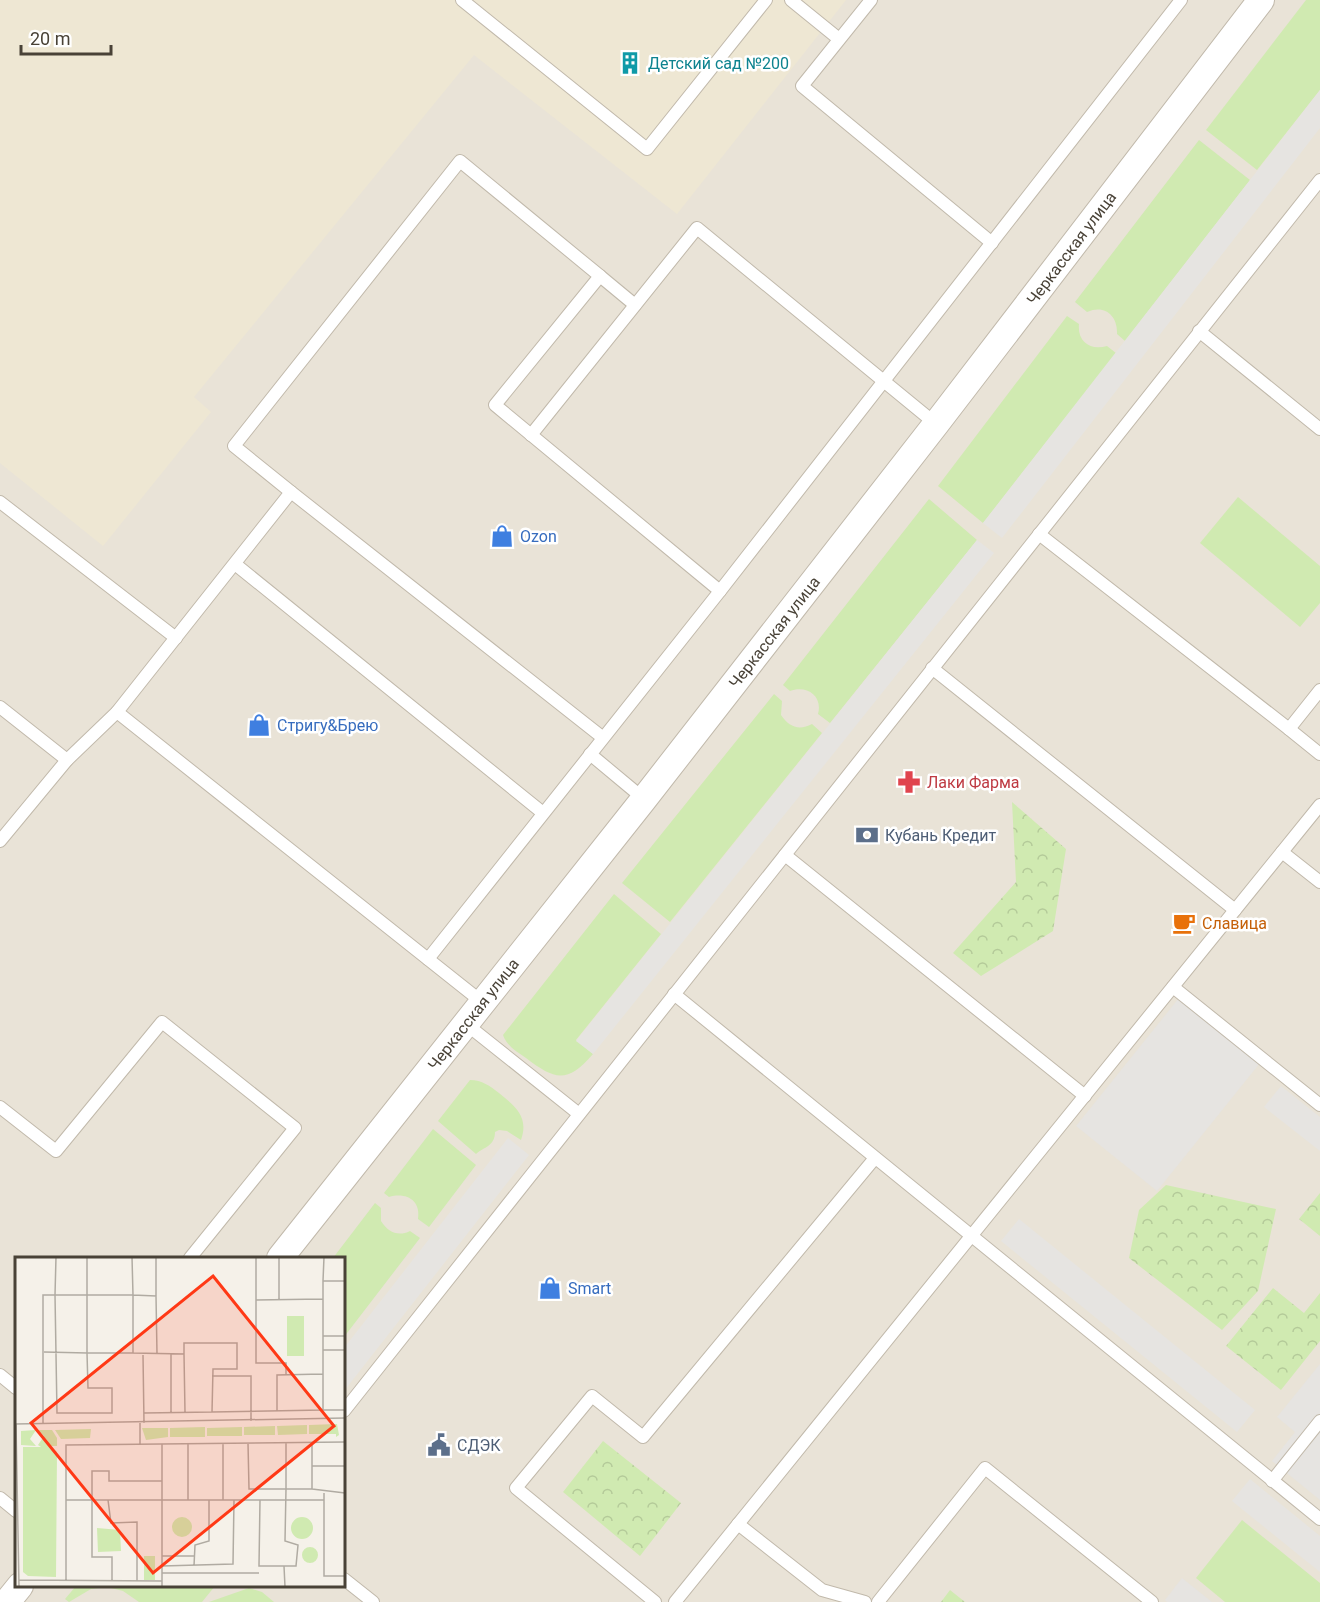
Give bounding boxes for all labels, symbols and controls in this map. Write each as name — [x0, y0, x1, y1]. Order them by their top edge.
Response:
scale bar — [21, 18, 111, 56]
text: 20 m — [30, 28, 70, 49]
building icon: Детский сад №200 — [617, 50, 643, 76]
place label: Детский сад №200 — [648, 54, 789, 73]
street label: Черкасская улица — [1023, 188, 1120, 309]
shop icon: Ozon — [489, 523, 515, 549]
place label: Ozon — [520, 527, 557, 546]
street label: Черкасская улица — [725, 573, 824, 692]
shop icon: Стригу&Брею — [246, 712, 272, 738]
place label: Стригу&Брею — [277, 716, 378, 735]
pharmacy icon: Лаки Фарма — [896, 769, 922, 795]
place label: Лаки Фарма — [927, 773, 1020, 792]
bank icon: Кубань Кредит — [854, 822, 880, 848]
place label: Кубань Кредит — [885, 826, 996, 845]
cafe icon: Славица — [1171, 910, 1197, 936]
place label: Славица — [1202, 914, 1267, 933]
street label: Черкасская улица — [424, 955, 523, 1074]
inset map — [15, 1257, 345, 1587]
shop icon: Smart — [537, 1275, 563, 1301]
place label: Smart — [568, 1279, 611, 1298]
public building icon: СДЭК — [426, 1432, 452, 1458]
place label: СДЭК — [457, 1436, 501, 1455]

